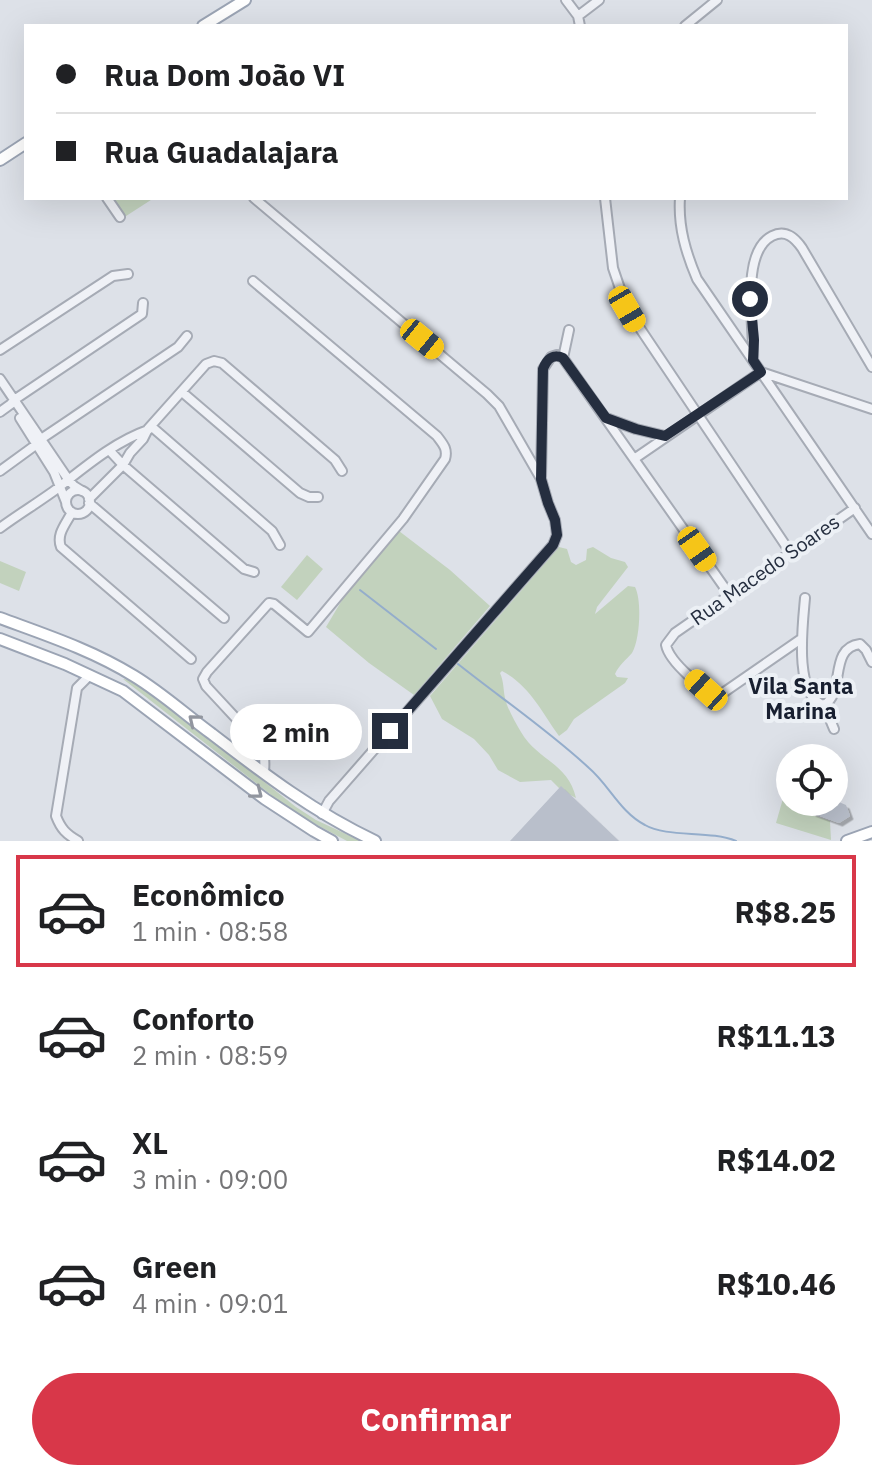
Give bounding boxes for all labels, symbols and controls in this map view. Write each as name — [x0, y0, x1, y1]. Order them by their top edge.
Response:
text: Rua Dom João VI — [104, 55, 345, 94]
text: Rua Guadalajara — [104, 132, 339, 171]
route start — [732, 281, 768, 317]
car — [605, 282, 649, 336]
car — [396, 315, 448, 363]
street label: Rua Macedo Soares — [685, 508, 845, 631]
car — [673, 522, 721, 576]
car — [680, 665, 732, 715]
district label: Vila Santa Marina — [748, 671, 854, 725]
callout: 2 min — [230, 703, 362, 759]
route end — [372, 713, 408, 749]
one-way arrow — [189, 715, 203, 730]
text: 2 min — [262, 715, 330, 749]
map controls — [776, 744, 848, 816]
button: locate — [776, 744, 848, 816]
one-way arrow — [248, 783, 263, 797]
icon: car — [36, 875, 108, 947]
text: Econômico — [132, 875, 285, 914]
text: R$8.25 — [734, 892, 836, 931]
text: 1 min · 08:58 — [132, 914, 288, 948]
icon: car — [36, 999, 108, 1071]
text: Conforto — [132, 999, 255, 1038]
text: R$11.13 — [716, 1016, 836, 1055]
text: 2 min · 08:59 — [132, 1038, 288, 1072]
icon: car — [36, 1123, 108, 1195]
text: XL — [132, 1123, 168, 1162]
text: R$14.02 — [716, 1140, 836, 1179]
text: 3 min · 09:00 — [132, 1162, 288, 1196]
icon: car — [36, 1247, 108, 1319]
text: Green — [132, 1247, 217, 1286]
text: R$10.46 — [716, 1264, 836, 1303]
text: 4 min · 09:01 — [132, 1286, 288, 1320]
button: Confirmar — [32, 1373, 840, 1465]

